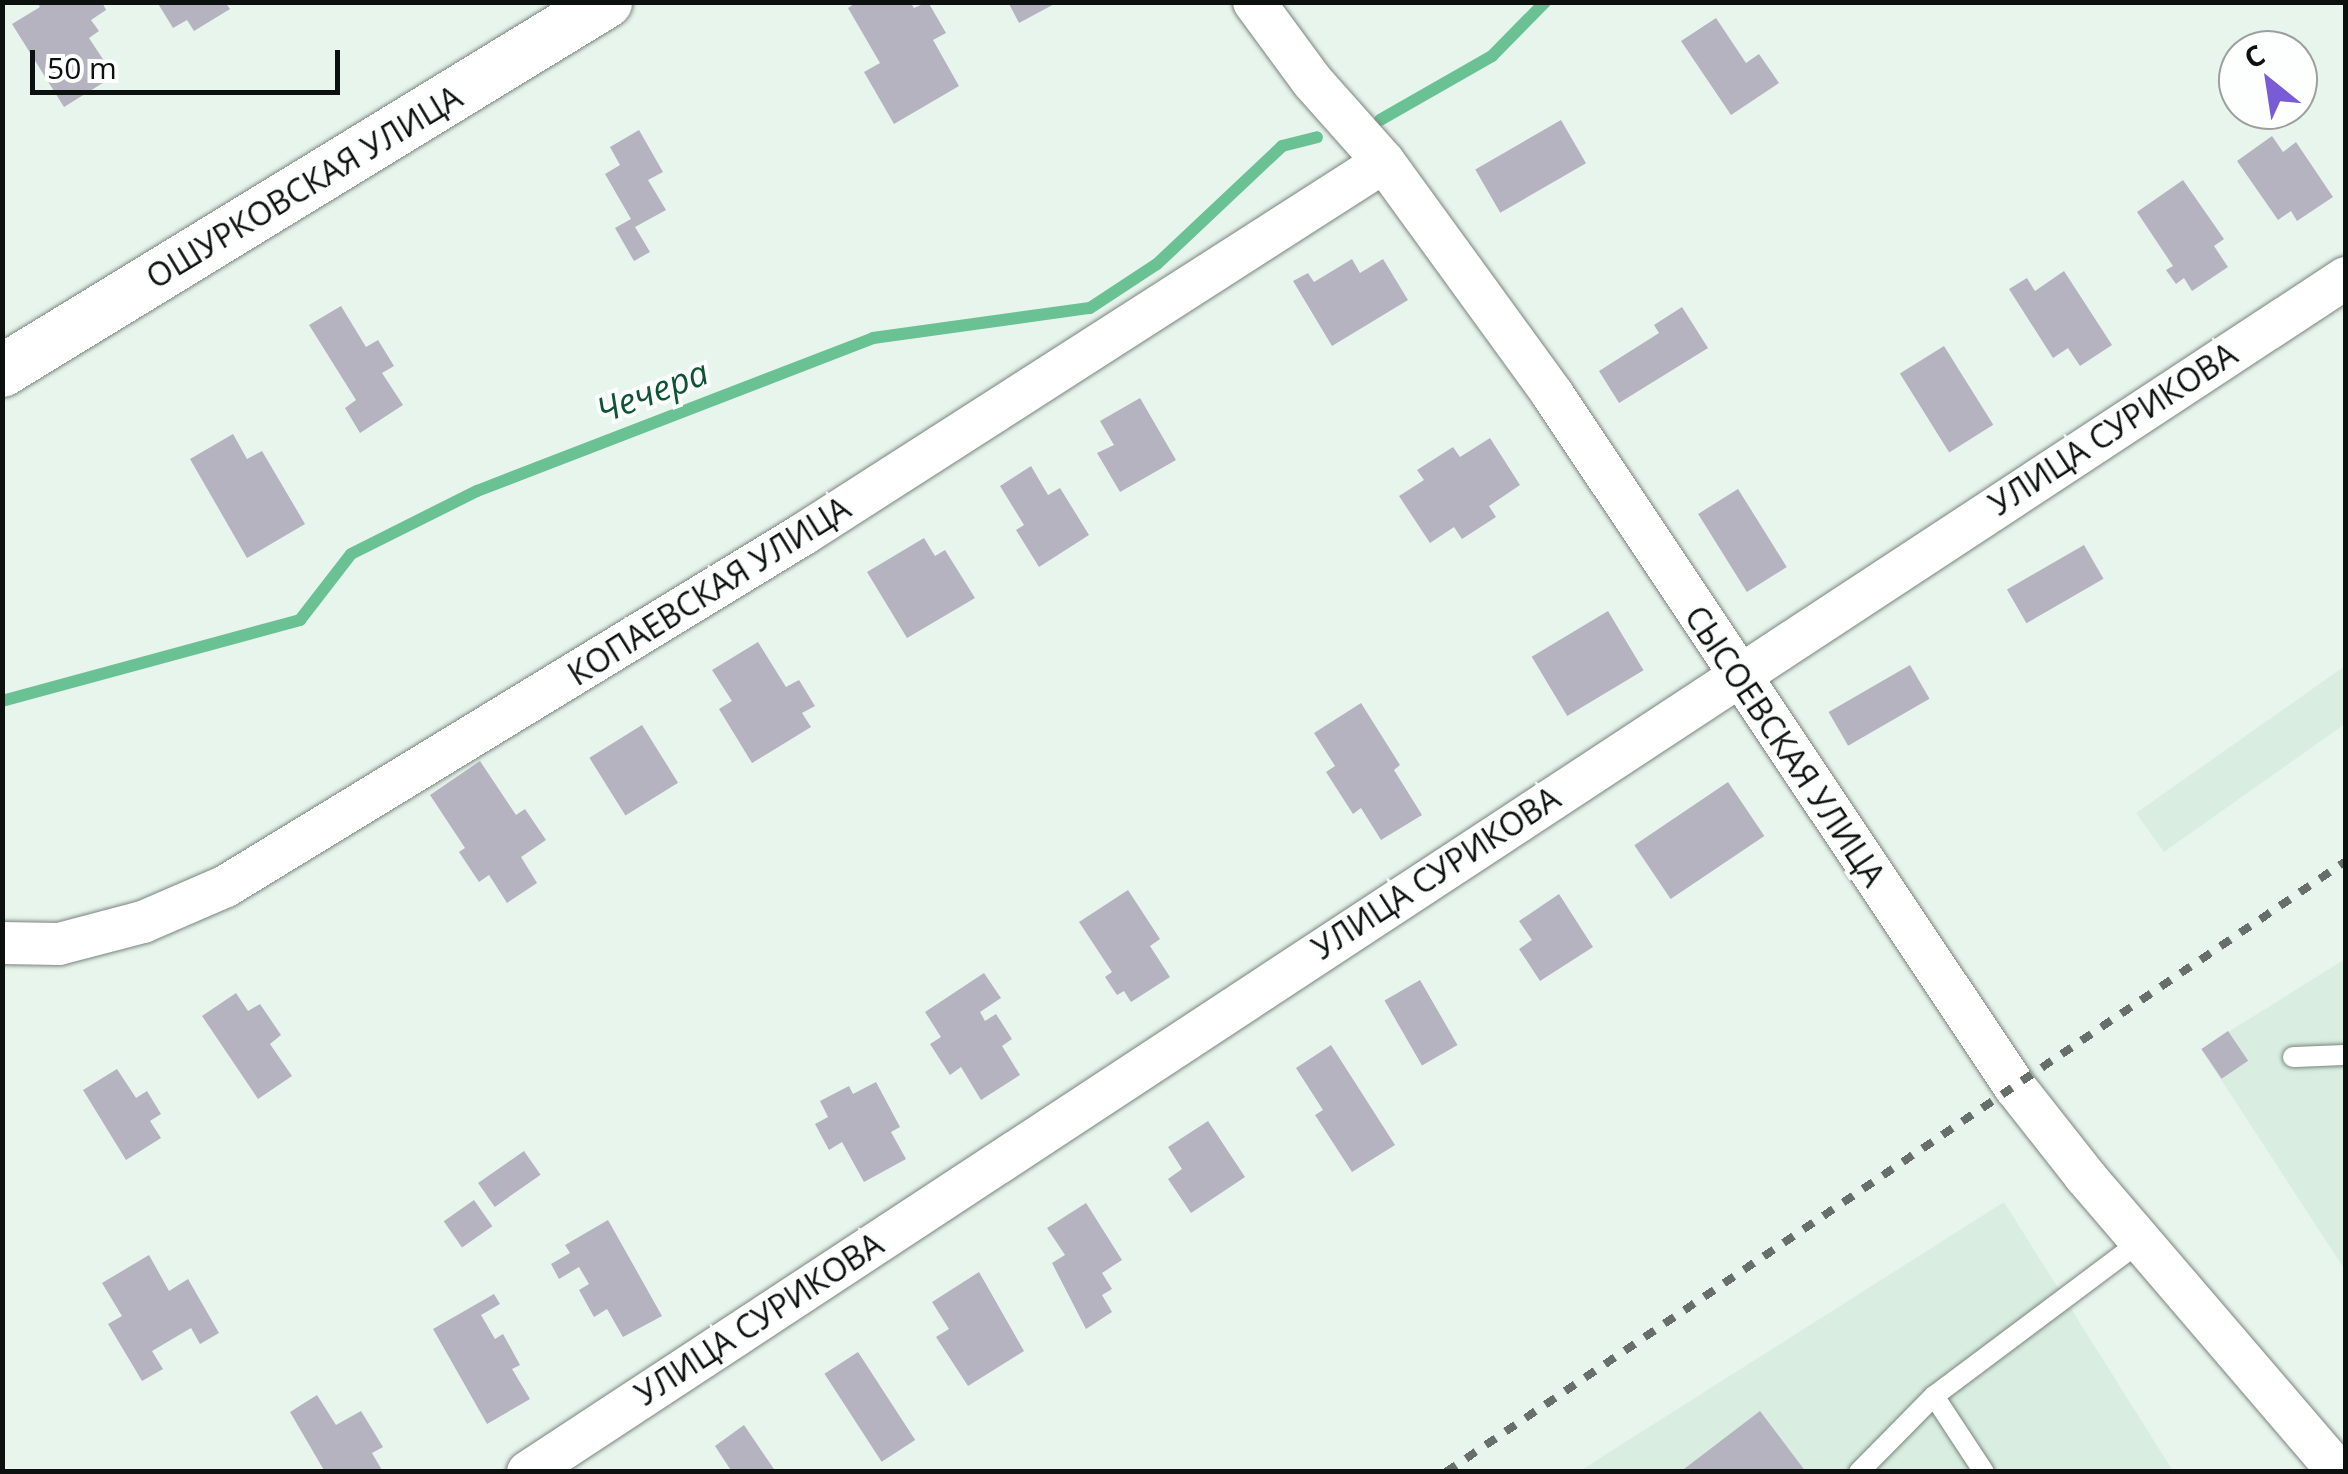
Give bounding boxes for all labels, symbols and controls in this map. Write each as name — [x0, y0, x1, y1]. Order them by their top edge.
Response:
scale bar — [35, 30, 345, 92]
north arrow — [2218, 30, 2318, 130]
text: С — [2237, 35, 2271, 77]
text: 50 m — [47, 47, 117, 88]
street label: ОШУРКОВСКАЯ УЛИЦА — [139, 78, 469, 296]
street label: УЛИЦА СУРИКОВА — [1982, 335, 2244, 523]
water label: Чечера — [590, 350, 714, 432]
street label: КОПАЕВСКАЯ УЛИЦА — [561, 489, 857, 693]
street label: СЫСОЕВСКАЯ УЛИЦА — [1677, 599, 1893, 893]
street label: УЛИЦА СУРИКОВА — [1305, 779, 1567, 967]
street label: УЛИЦА СУРИКОВА — [628, 1225, 890, 1413]

